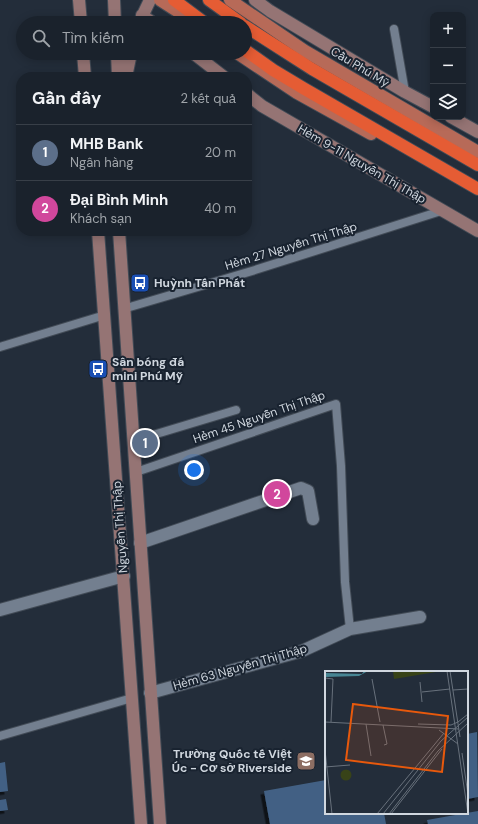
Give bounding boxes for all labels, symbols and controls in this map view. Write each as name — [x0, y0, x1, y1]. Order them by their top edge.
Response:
map controls — [430, 12, 466, 120]
button: + — [430, 12, 466, 48]
search box — [16, 16, 252, 60]
icon: search — [30, 27, 52, 49]
text: Tìm kiếm — [62, 28, 124, 48]
street label: Cầu Phú Mỹ — [328, 43, 393, 91]
button: − — [430, 48, 466, 84]
button: layers — [430, 84, 466, 120]
text: Gần đây — [32, 87, 101, 109]
text: 2 kết quả — [180, 90, 236, 107]
street label: Hẻm 9-11 Nguyễn Thị Thập — [295, 121, 429, 207]
text: MHB Bank — [70, 134, 143, 154]
text: 1 — [43, 144, 47, 161]
text: 20 m — [205, 144, 236, 161]
text: Ngân hàng — [70, 154, 134, 171]
text: Đại Bình Minh — [70, 190, 168, 210]
text: 2 — [41, 200, 49, 217]
text: 40 m — [204, 200, 236, 217]
text: Khách sạn — [70, 210, 132, 227]
street label: Hẻm 27 Nguyễn Thị Thập — [223, 218, 359, 274]
bus stop icon: Huỳnh Tấn Phát — [129, 272, 151, 294]
place label: Huỳnh Tấn Phát — [154, 275, 245, 291]
place label: Sân bóng đá mini Phú Mỹ — [112, 354, 184, 384]
bus stop icon: Sân bóng đá mini Phú Mỹ — [87, 358, 109, 380]
street label: Hẻm 45 Nguyễn Thị Thập — [191, 387, 327, 447]
pin: 1 — [132, 428, 158, 458]
your location — [184, 460, 204, 480]
pin: 2 — [264, 479, 290, 509]
street label: Nguyễn Thị Thập — [109, 480, 131, 574]
street label: Hẻm 63 Nguyễn Thị Thập — [171, 640, 309, 694]
inset map — [325, 671, 468, 814]
place label: Trường Quốc tế Việt Úc - Cơ sở Riverside — [172, 746, 292, 776]
school or university icon: Trường Quốc tế Việt Úc - Cơ sở Riverside — [295, 750, 317, 772]

